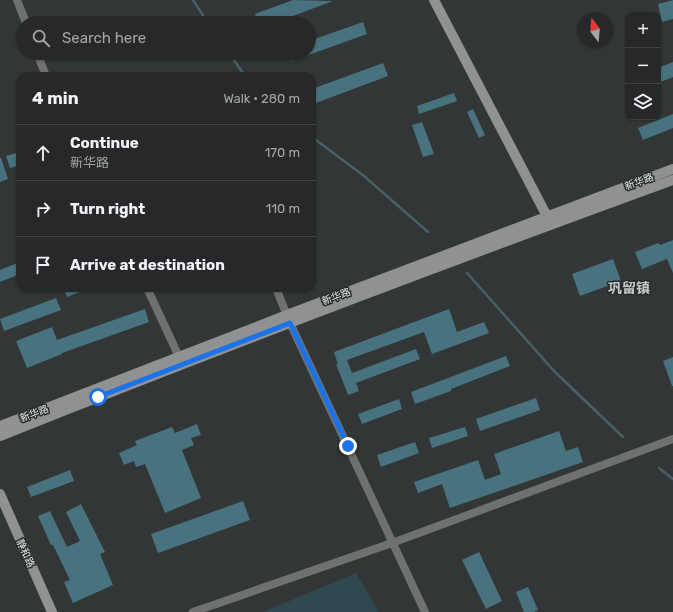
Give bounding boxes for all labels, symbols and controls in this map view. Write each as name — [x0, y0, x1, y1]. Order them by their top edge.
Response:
north arrow — [577, 12, 613, 48]
map controls — [625, 12, 661, 120]
button: + — [625, 12, 661, 48]
search box — [16, 16, 316, 60]
icon: search — [30, 27, 52, 49]
text: Search here — [62, 29, 146, 47]
button: − — [625, 48, 661, 84]
button: layers — [625, 84, 661, 120]
text: 4 min — [32, 88, 79, 108]
text: Walk · 280 m — [223, 91, 300, 106]
text: Continue — [70, 134, 139, 152]
icon: ahead — [32, 142, 54, 164]
text: 170 m — [265, 145, 300, 160]
text: 新华路 — [70, 155, 109, 170]
street label: 新华路 — [623, 171, 655, 193]
icon: right — [32, 198, 54, 220]
text: Turn right — [70, 200, 145, 218]
text: 110 m — [266, 201, 300, 216]
icon: arrive — [32, 254, 54, 276]
text: Arrive at destination — [70, 256, 225, 274]
district label: 巩留镇 — [608, 280, 650, 297]
street label: 新华路 — [320, 286, 353, 308]
route start — [89, 388, 107, 406]
street label: 新华路 — [18, 403, 51, 425]
route end — [339, 437, 357, 455]
street label: 静和路 — [14, 537, 37, 570]

